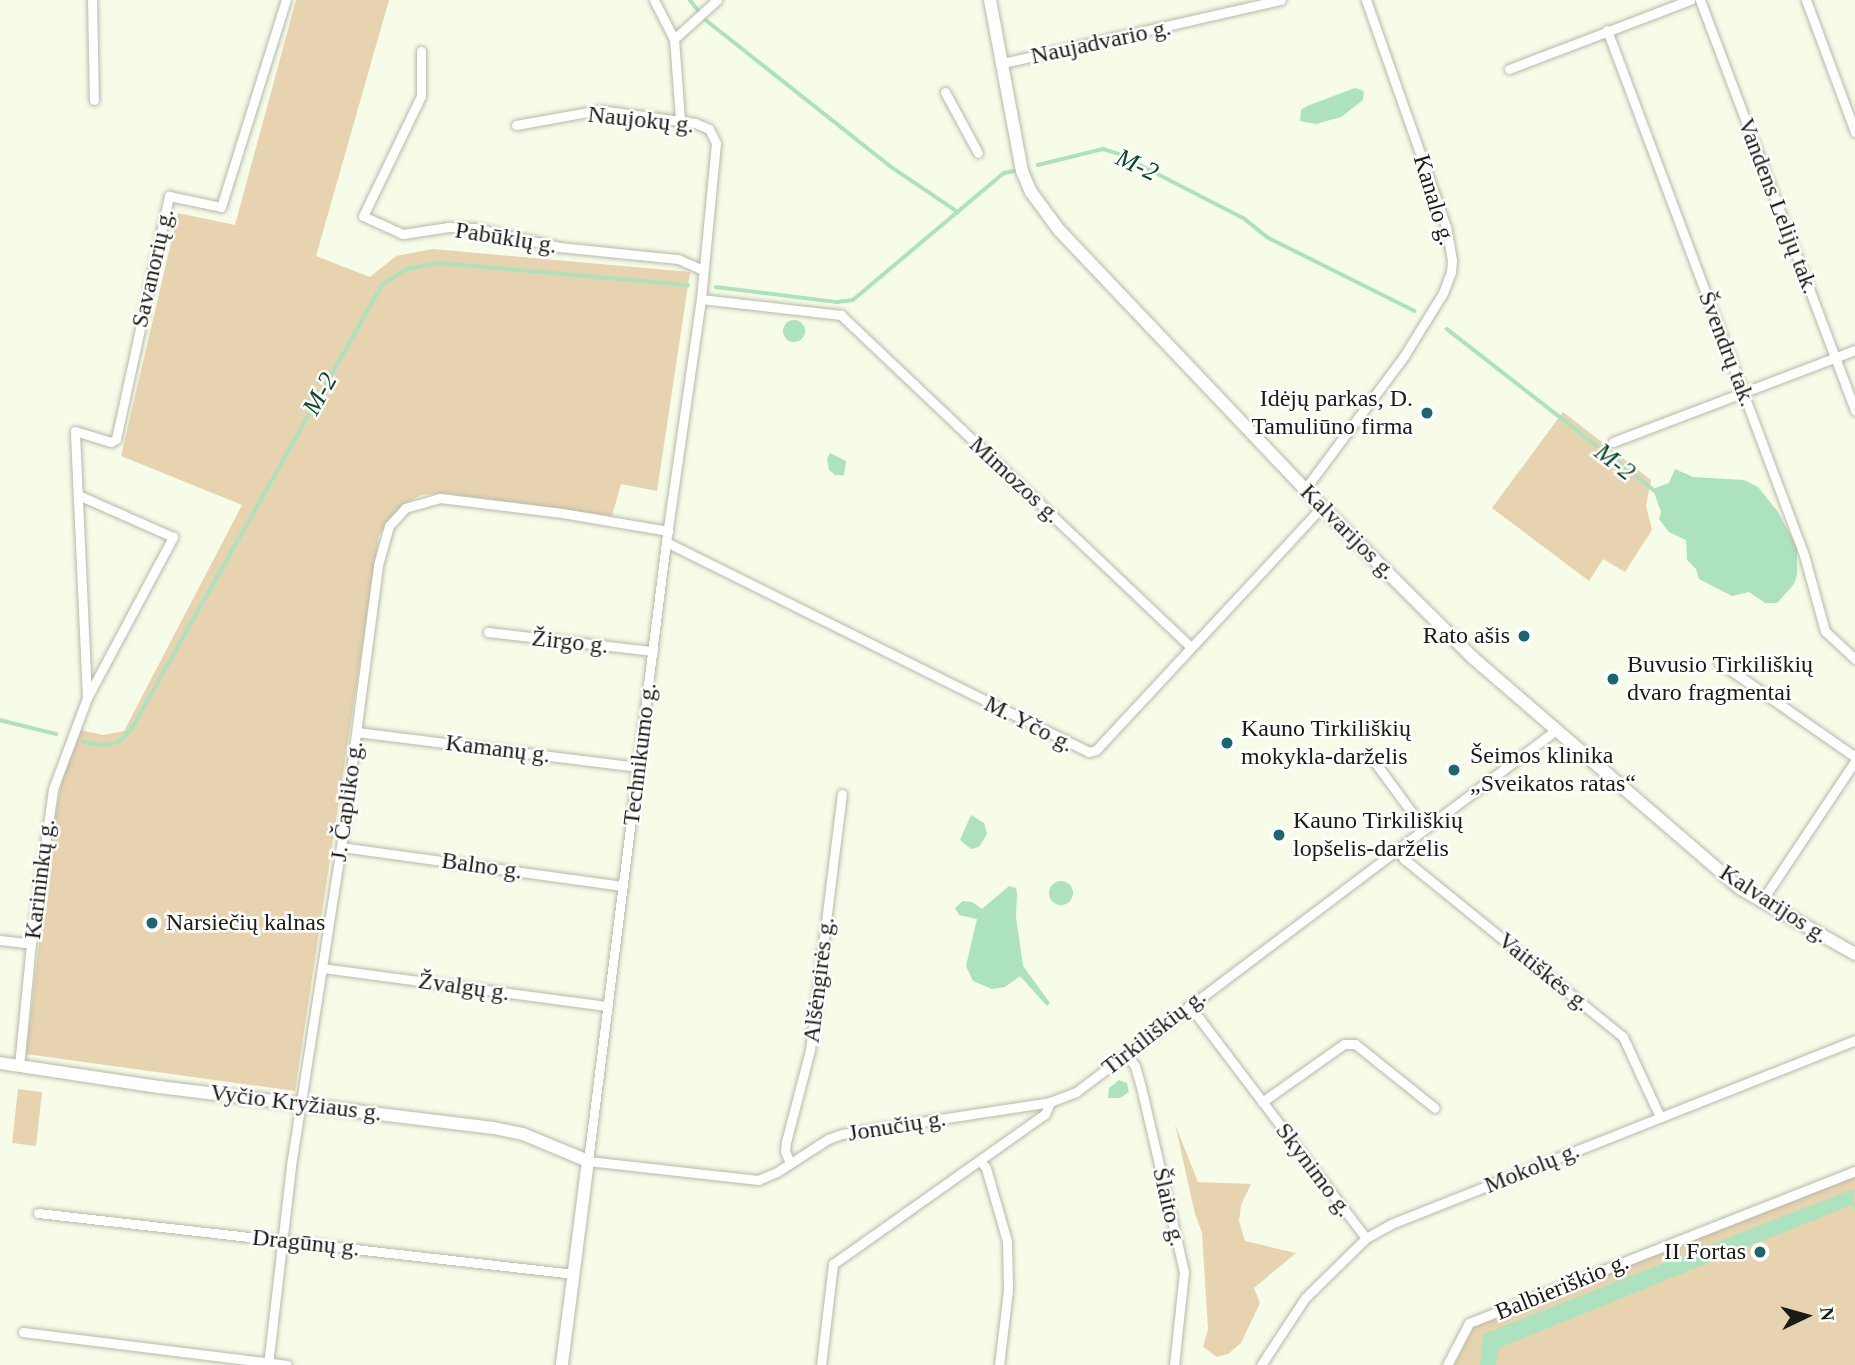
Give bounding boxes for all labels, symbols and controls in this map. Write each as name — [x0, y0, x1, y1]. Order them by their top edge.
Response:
street label: Naujadvario g. — [1028, 13, 1174, 71]
street label: Naujokų g. — [586, 100, 696, 140]
street label: Vandens Lelijų tak. — [1731, 114, 1825, 298]
water label: M-2 — [1111, 142, 1163, 188]
street label: Kanalo g. — [1407, 151, 1461, 249]
street label: Savanorių g. — [125, 206, 181, 330]
street label: Pabūklų g. — [453, 216, 559, 260]
street label: Švendrų tak. — [1692, 287, 1762, 411]
water label: M-2 — [296, 367, 344, 421]
place label: Idėjų parkas, D. Tamuliūno firma — [1251, 385, 1413, 441]
marker: Idėjų parkas, D. Tamuliūno firma — [1419, 405, 1435, 421]
street label: Mimozos g. — [963, 430, 1067, 530]
water label: M-2 — [1588, 436, 1642, 488]
street label: Kalvarijos g. — [1294, 478, 1402, 586]
place label: Rato ašis — [1423, 622, 1510, 650]
street label: Žirgo g. — [530, 624, 610, 660]
marker: Rato ašis — [1516, 628, 1532, 644]
place label: Buvusio Tirkiliškių dvaro fragmentai — [1627, 651, 1814, 707]
marker: Buvusio Tirkiliškių dvaro fragmentai — [1605, 671, 1621, 687]
street label: Technikumo g. — [617, 681, 663, 827]
street label: M. Yčo g. — [979, 689, 1079, 759]
place label: Kauno Tirkiliškių mokykla-darželis — [1241, 715, 1411, 771]
street label: Kamanų g. — [444, 728, 552, 770]
marker: Kauno Tirkiliškių mokykla-darželis — [1219, 735, 1235, 751]
street label: J. Čapliko g. — [324, 739, 370, 863]
place label: Šeimos klinika „Sveikatos ratas“ — [1470, 742, 1636, 798]
marker: Šeimos klinika „Sveikatos ratas“ — [1444, 760, 1464, 780]
place label: Kauno Tirkiliškių lopšelis-darželis — [1293, 807, 1463, 863]
street label: Karininkų g. — [18, 817, 62, 941]
marker: Kauno Tirkiliškių lopšelis-darželis — [1271, 827, 1287, 843]
street label: Balno g. — [440, 846, 524, 886]
street label: Kalvarijos g. — [1714, 858, 1834, 950]
place label: Narsiečių kalnas — [166, 909, 325, 937]
marker: Narsiečių kalnas — [144, 915, 160, 931]
street label: Alšėngirės g. — [797, 915, 841, 1045]
street label: Vaitiškės g. — [1492, 926, 1596, 1018]
street label: Žvalgų g. — [416, 966, 512, 1008]
street label: Tirkiliškių g. — [1096, 982, 1212, 1082]
street label: Vyčio Kryžiaus g. — [209, 1078, 383, 1128]
street label: Jonučių g. — [846, 1104, 948, 1148]
street label: Skynimo g. — [1269, 1117, 1359, 1223]
street label: Mokolų g. — [1480, 1136, 1584, 1200]
street label: Šlaito g. — [1146, 1165, 1192, 1249]
street label: Dragūnų g. — [251, 1223, 361, 1263]
place label: II Fortas — [1664, 1238, 1746, 1266]
marker: II Fortas — [1752, 1244, 1768, 1260]
street label: Balbieriškio g. — [1491, 1247, 1633, 1327]
north arrow — [1771, 1281, 1841, 1351]
text: N — [1816, 1306, 1838, 1322]

